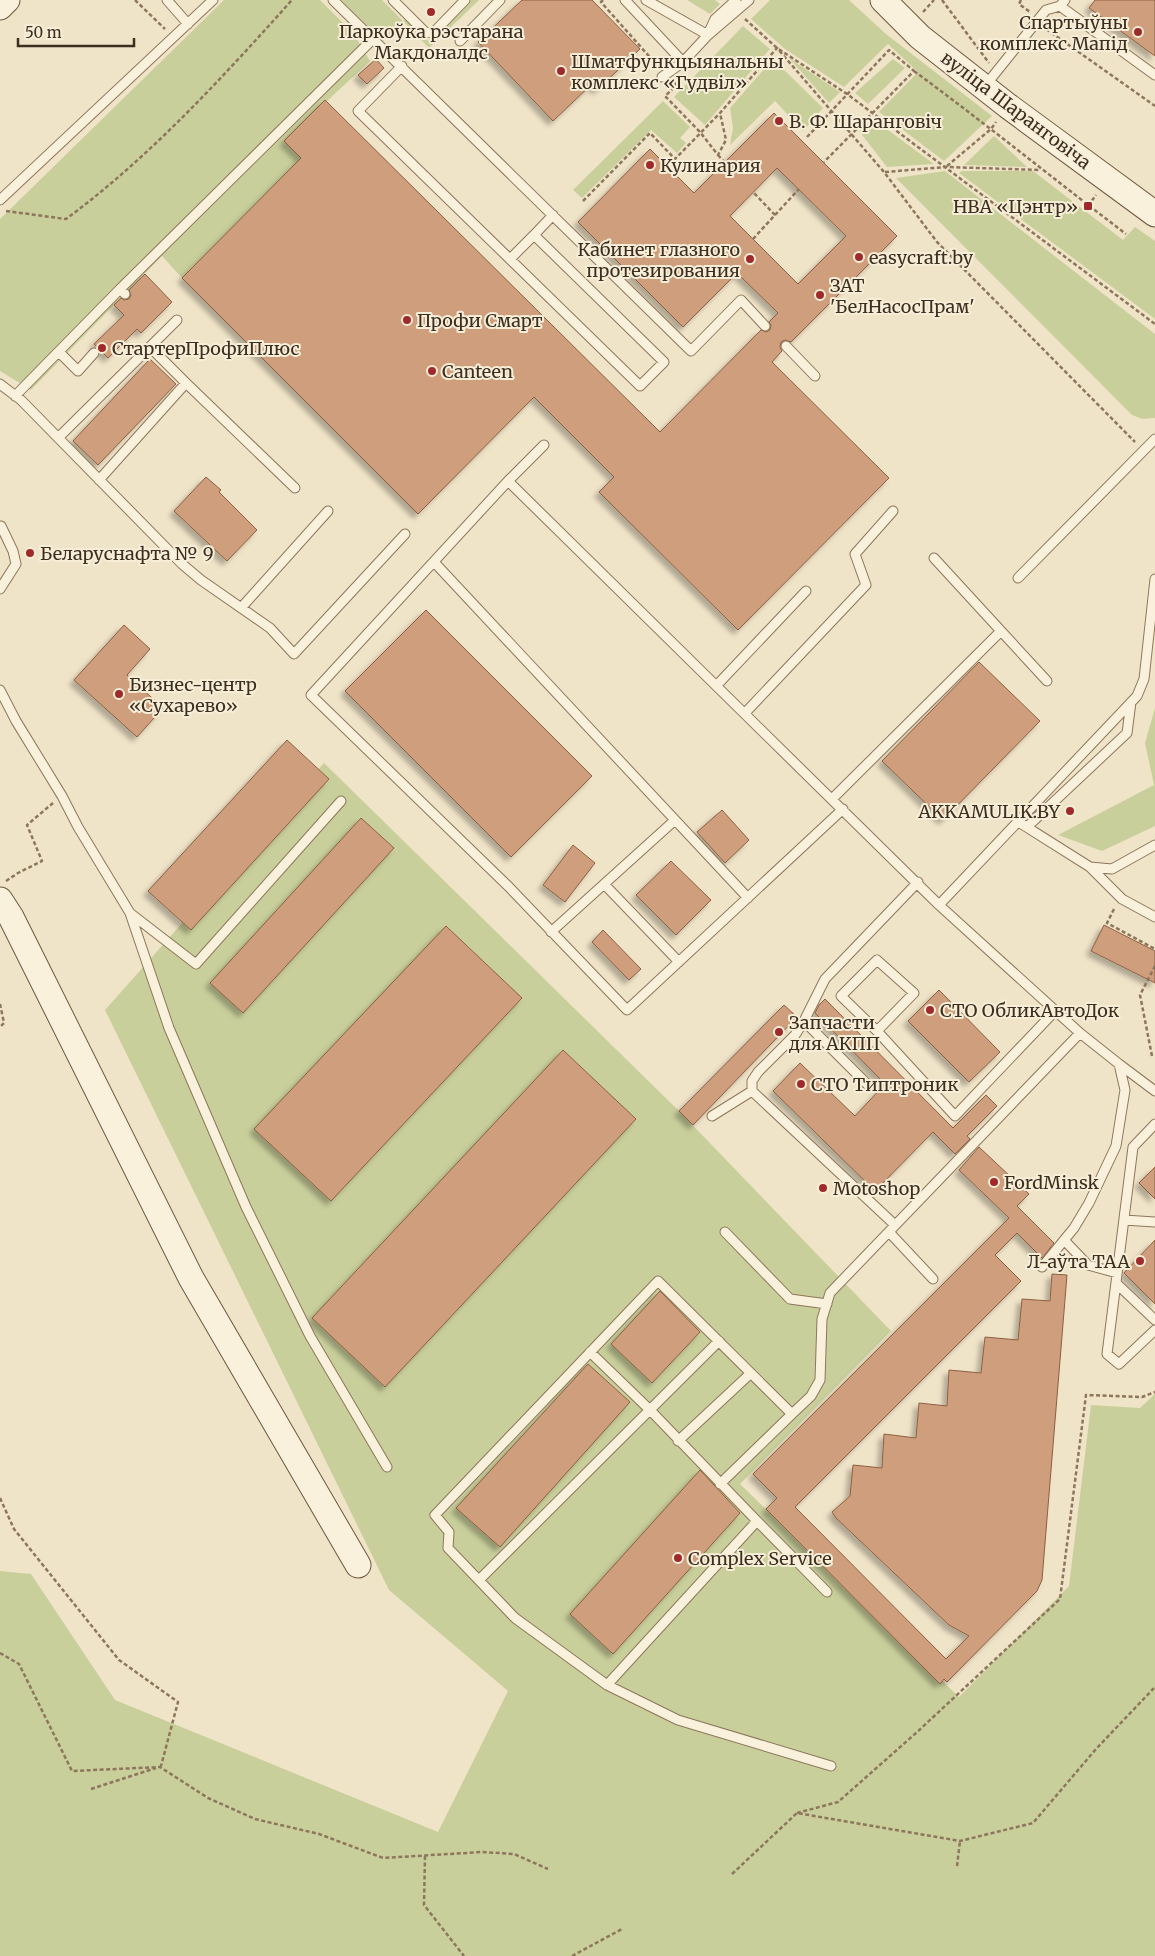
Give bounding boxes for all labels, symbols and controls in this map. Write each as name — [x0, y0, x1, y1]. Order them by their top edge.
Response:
marker: Паркоўка рэстарана Макдоналдс — [425, 6, 437, 18]
place label: Спартыўны комплекс Мапід — [979, 11, 1128, 55]
scale bar — [18, 15, 134, 47]
place label: Паркоўка рэстарана Макдоналдс — [339, 20, 524, 64]
text: 50 m — [25, 23, 62, 42]
marker: Спартыўны комплекс Мапід — [1132, 26, 1144, 38]
street label: вуліца Шаранговіча — [936, 46, 1096, 174]
place label: Шматфункцыянальны комплекс «Гудвіл» — [571, 50, 784, 94]
marker: Шматфункцыянальны комплекс «Гудвіл» — [555, 65, 567, 77]
place label: В. Ф. Шаранговіч — [789, 110, 942, 133]
marker: В. Ф. Шаранговіч — [773, 115, 785, 127]
place label: Кулинария — [660, 154, 761, 177]
marker: Кулинария — [644, 159, 656, 171]
place label: НВА «Цэнтр» — [953, 195, 1078, 218]
marker: НВА «Цэнтр» — [1082, 200, 1094, 212]
place label: Кабинет глазного протезирования — [578, 238, 740, 282]
place label: easycraft.by — [869, 246, 974, 269]
marker: easycraft.by — [853, 251, 865, 263]
marker: Кабинет глазного протезирования — [744, 253, 756, 265]
place label: ЗАТ 'БелНасосПрам' — [830, 274, 975, 318]
marker: ЗАТ 'БелНасосПрам' — [814, 289, 826, 301]
place label: Профи Смарт — [417, 309, 543, 332]
marker: Профи Смарт — [401, 314, 413, 326]
place label: СтартерПрофиПлюс — [112, 337, 300, 360]
marker: СтартерПрофиПлюс — [96, 342, 108, 354]
place label: Canteen — [442, 360, 513, 383]
marker: Canteen — [426, 365, 438, 377]
place label: Беларуснафта № 9 — [40, 542, 214, 565]
marker: Беларуснафта № 9 — [24, 547, 36, 559]
place label: Бизнес-центр «Сухарево» — [129, 673, 257, 717]
marker: Бизнес-центр «Сухарево» — [113, 688, 125, 700]
place label: AKKAMULIK.BY — [917, 800, 1060, 823]
marker: AKKAMULIK.BY — [1064, 805, 1076, 817]
place label: СТО ОбликАвтоДок — [940, 999, 1120, 1022]
marker: СТО ОбликАвтоДок — [924, 1004, 936, 1016]
place label: Запчасти для АКПП — [788, 1011, 880, 1055]
marker: Запчасти для АКПП — [773, 1026, 785, 1038]
place label: СТО Типтроник — [811, 1073, 959, 1096]
marker: СТО Типтроник — [795, 1078, 807, 1090]
place label: FordMinsk — [1004, 1171, 1099, 1194]
marker: FordMinsk — [988, 1176, 1000, 1188]
place label: Motoshop — [833, 1177, 920, 1200]
marker: Motoshop — [817, 1182, 829, 1194]
place label: Л-аўта ТАА — [1027, 1250, 1130, 1273]
marker: Л-аўта ТАА — [1134, 1255, 1146, 1267]
place label: Complex Service — [688, 1547, 832, 1570]
marker: Complex Service — [672, 1552, 684, 1564]

